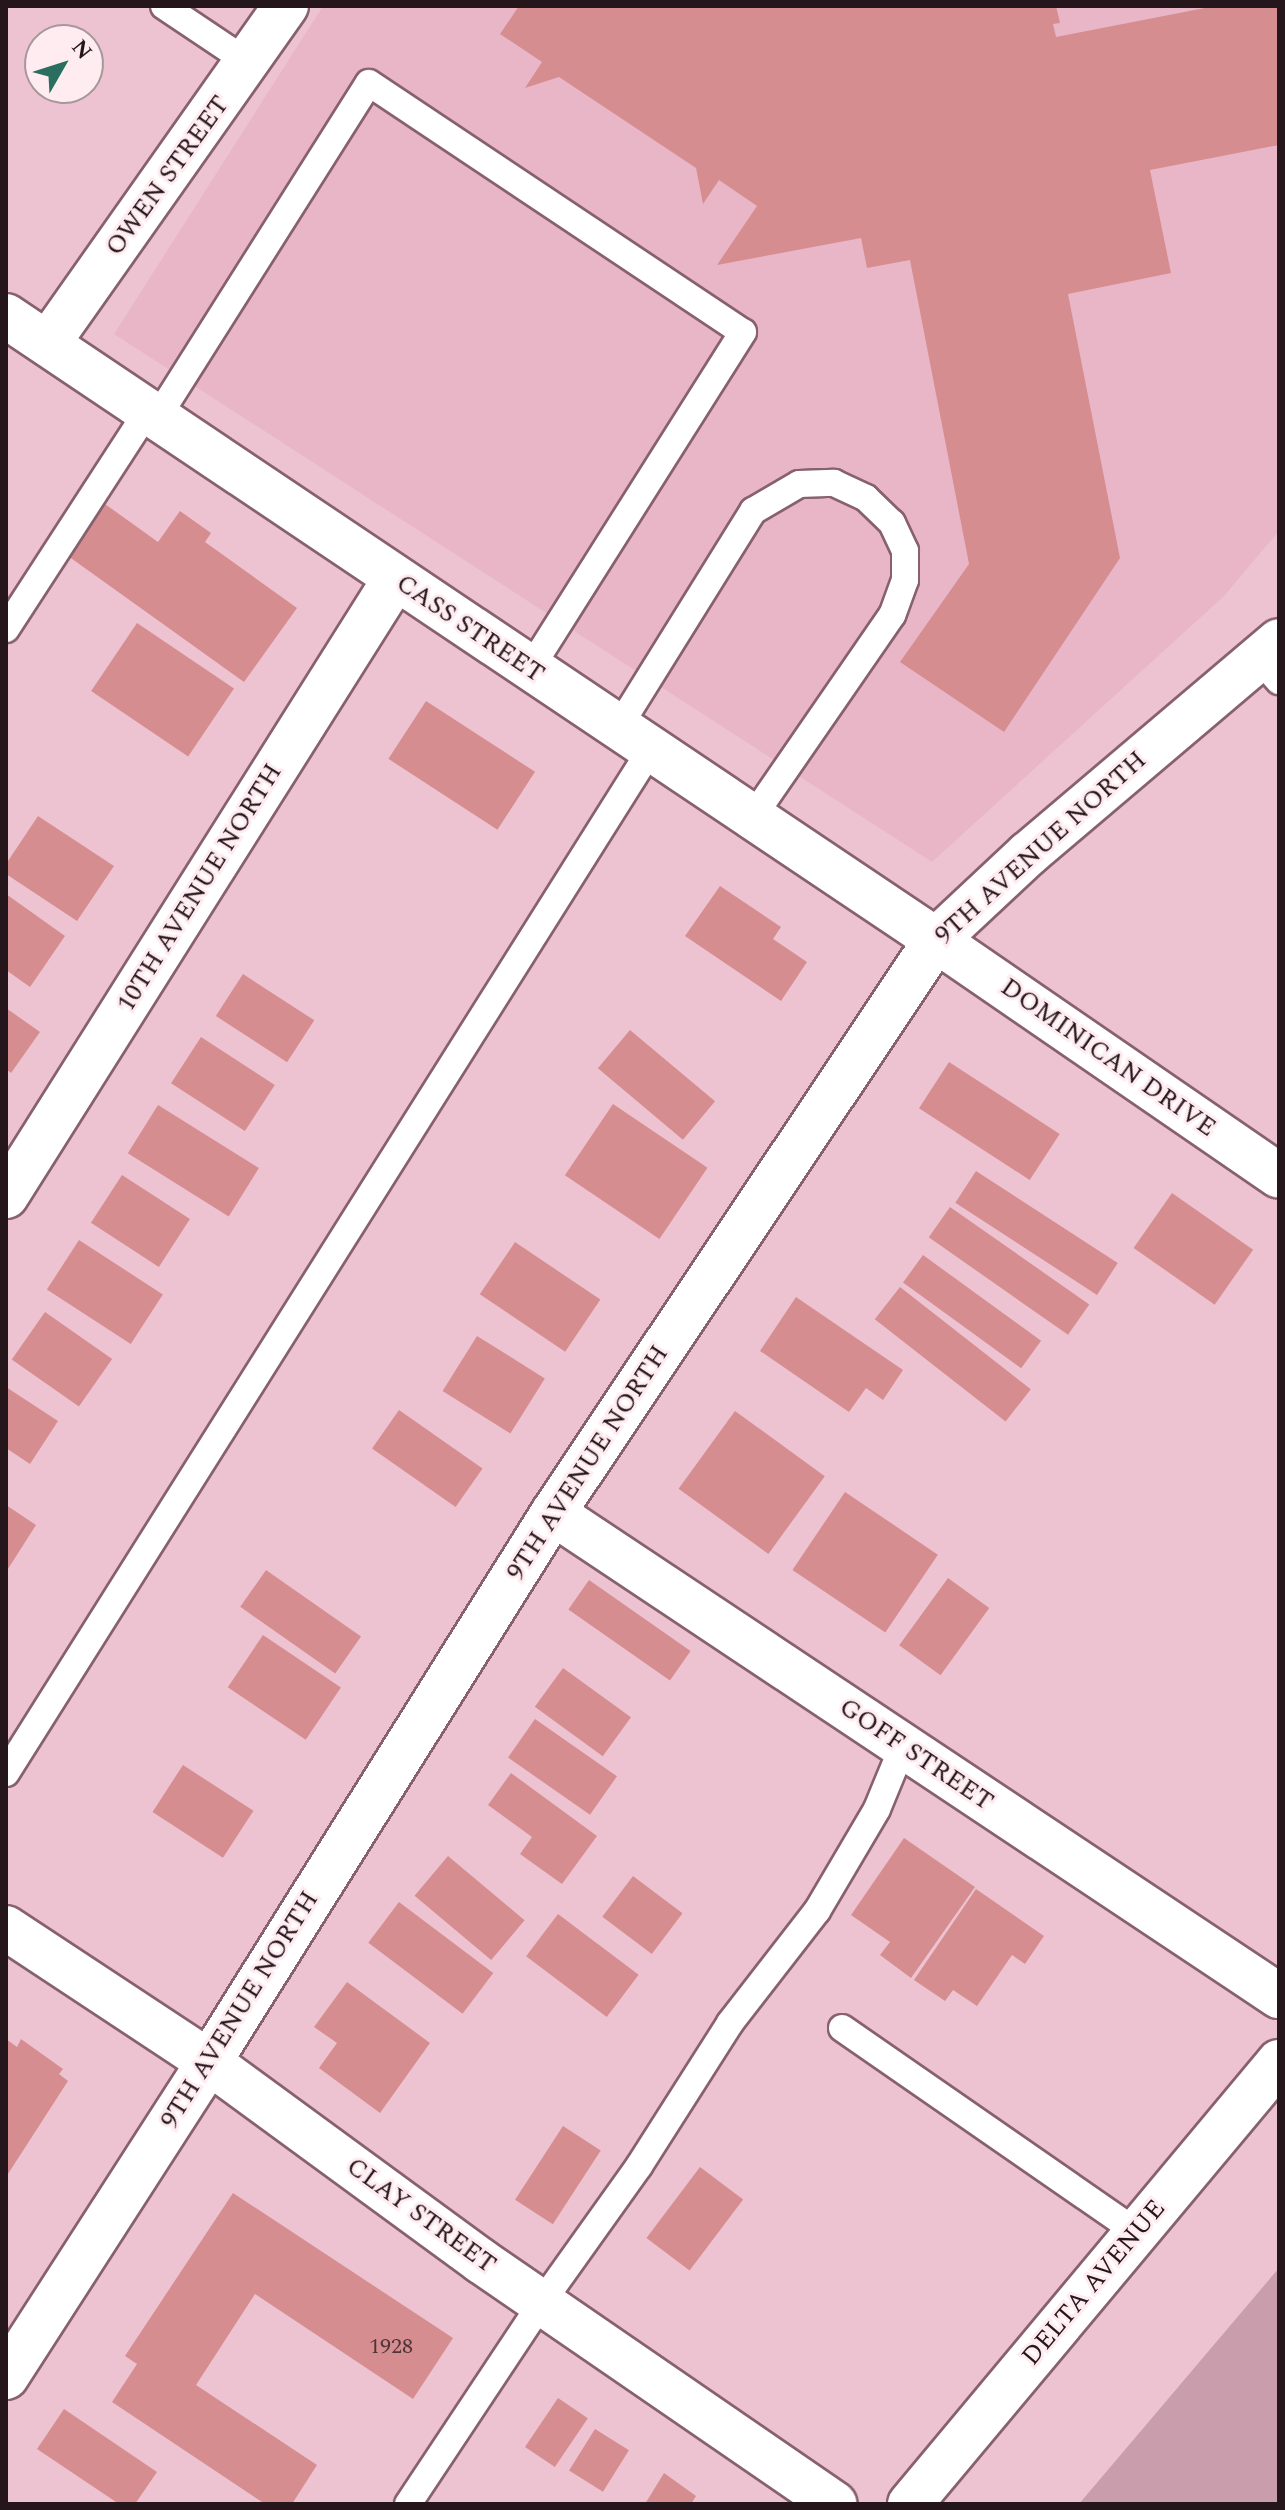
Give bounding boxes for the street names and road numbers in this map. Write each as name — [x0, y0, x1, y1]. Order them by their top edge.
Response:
street label: OWEN STREET — [99, 90, 237, 262]
street label: CASS STREET — [390, 568, 550, 690]
street label: 9TH AVENUE NORTH — [929, 745, 1153, 951]
street label: 10TH AVENUE NORTH — [111, 758, 289, 1018]
street label: DOMINICAN DRIVE — [994, 972, 1222, 1144]
street label: 9TH AVENUE NORTH — [500, 1340, 676, 1586]
street label: GOFF STREET — [833, 1692, 999, 1818]
street label: 9TH AVENUE NORTH — [154, 1886, 326, 2134]
street label: CLAY STREET — [340, 2151, 502, 2281]
street label: DELTA AVENUE — [1016, 2194, 1172, 2372]

